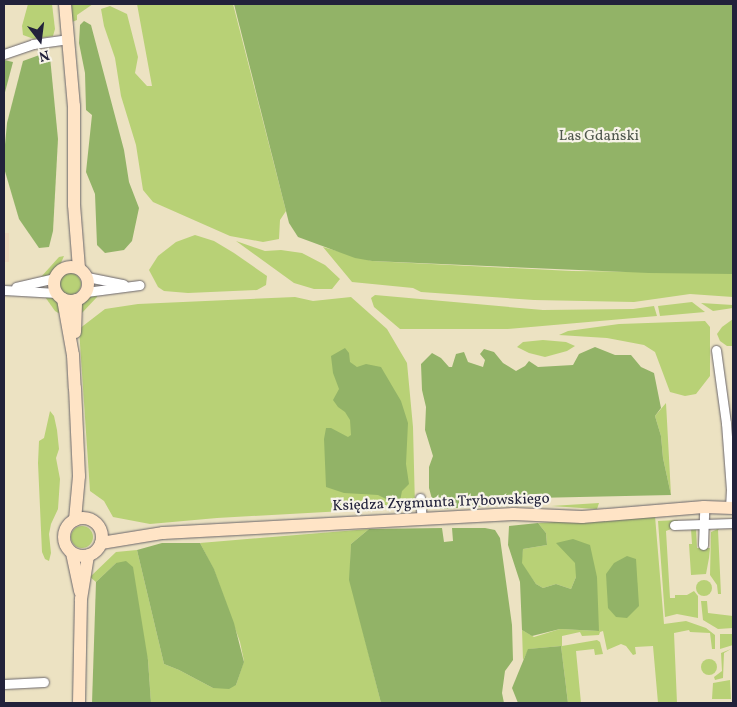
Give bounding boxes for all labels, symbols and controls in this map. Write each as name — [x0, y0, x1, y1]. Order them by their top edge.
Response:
north arrow — [15, 15, 65, 65]
text: N — [37, 44, 51, 65]
park label: Las Gdański — [559, 128, 639, 146]
street label: Księdza Zygmunta Trybowskiego — [332, 490, 550, 516]

